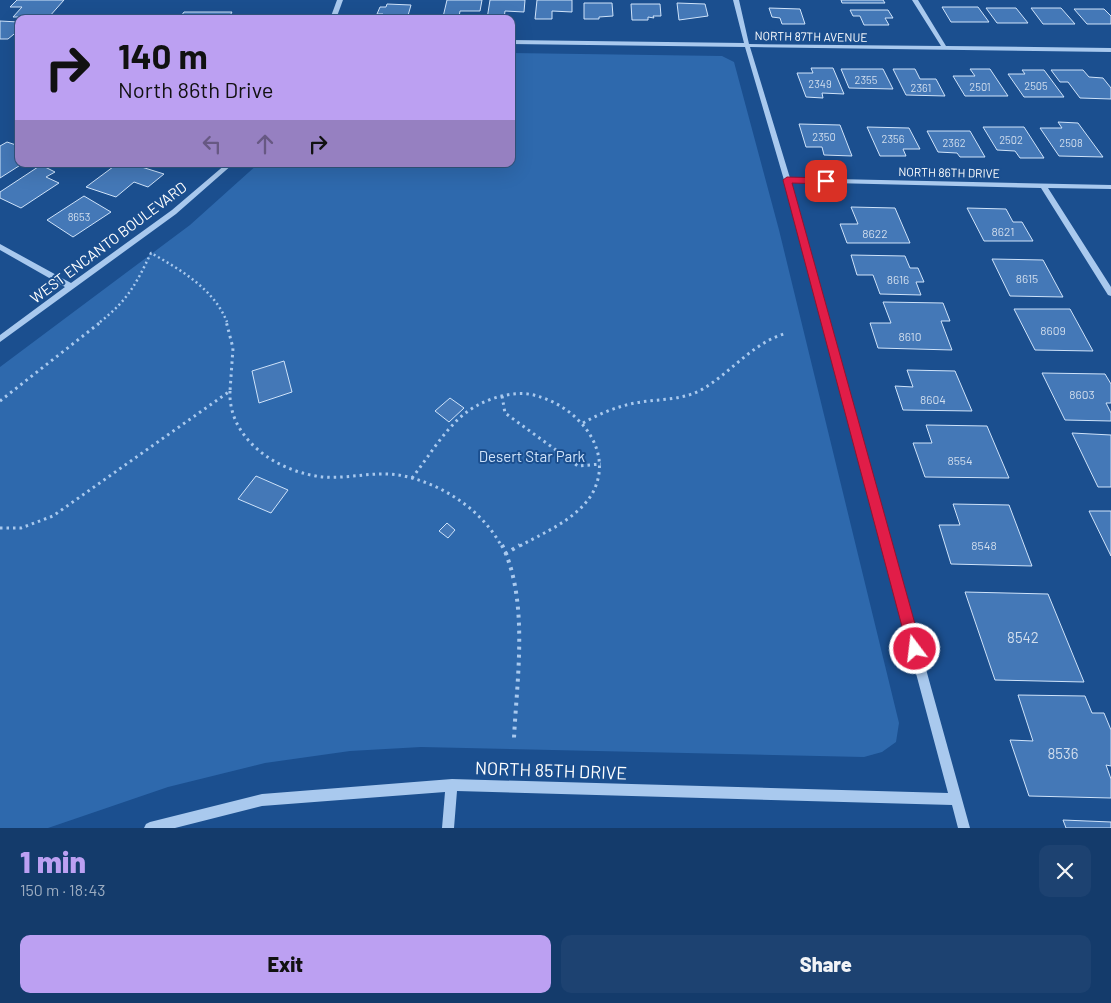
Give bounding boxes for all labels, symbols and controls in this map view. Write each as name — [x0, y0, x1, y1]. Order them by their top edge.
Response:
street label: NORTH 87TH AVENUE — [754, 28, 868, 44]
text: 140 m — [118, 34, 208, 76]
icon: right — [35, 35, 100, 100]
house number: 2355 — [855, 73, 878, 86]
text: North 86th Drive — [118, 76, 274, 102]
house number: 2349 — [808, 77, 832, 90]
house number: 2505 — [1024, 79, 1048, 92]
house number: 2501 — [969, 80, 991, 93]
house number: 2361 — [911, 81, 931, 94]
icon: left — [198, 130, 226, 158]
icon: ahead — [251, 130, 279, 158]
icon: right — [304, 130, 332, 158]
house number: 2350 — [812, 130, 836, 143]
house number: 2356 — [882, 132, 905, 145]
house number: 2502 — [999, 133, 1023, 146]
house number: 2362 — [942, 136, 966, 149]
house number: 2508 — [1059, 136, 1083, 149]
pin — [805, 160, 847, 202]
street label: NORTH 86TH DRIVE — [898, 164, 1000, 180]
icon: arrive — [812, 167, 840, 195]
street label: WEST ENCANTO BOULEVARD — [26, 177, 190, 307]
house number: 8653 — [68, 210, 90, 223]
house number: 8621 — [992, 224, 1014, 238]
house number: 8622 — [862, 226, 888, 240]
house number: 8615 — [1016, 271, 1038, 285]
house number: 8616 — [887, 272, 909, 286]
house number: 8609 — [1040, 323, 1066, 337]
house number: 8610 — [898, 329, 922, 343]
house number: 8603 — [1069, 387, 1095, 401]
house number: 8604 — [920, 392, 946, 406]
park label: Desert Star Park — [479, 447, 586, 465]
house number: 8554 — [947, 453, 973, 467]
house number: 8548 — [971, 538, 997, 552]
position arrow — [888, 622, 940, 674]
house number: 8542 — [1007, 628, 1039, 646]
house number: 8536 — [1048, 744, 1078, 762]
street label: NORTH 85TH DRIVE — [475, 756, 627, 784]
text: 1 min — [20, 843, 86, 879]
button: close — [1039, 845, 1091, 897]
text: 150 m · 18:43 — [20, 880, 105, 899]
button: Exit — [20, 935, 551, 993]
button: Share — [561, 935, 1091, 993]

